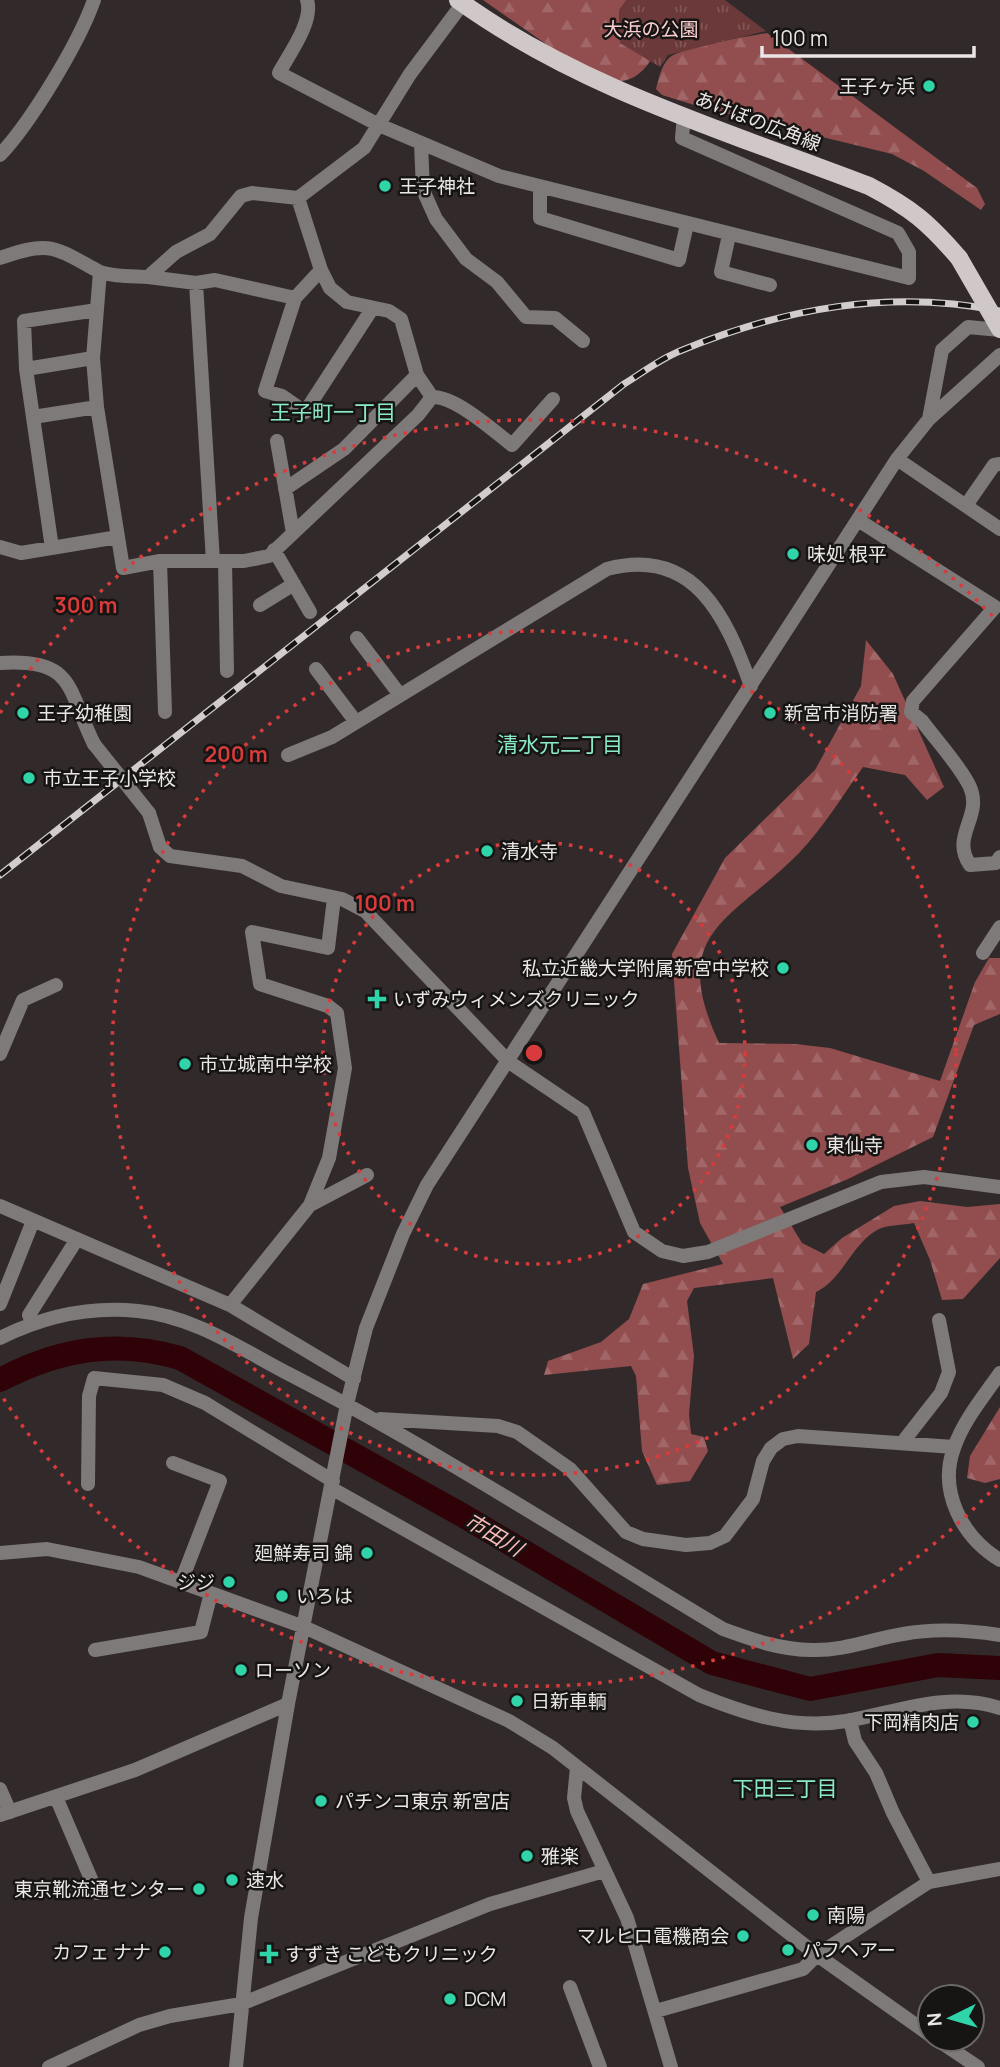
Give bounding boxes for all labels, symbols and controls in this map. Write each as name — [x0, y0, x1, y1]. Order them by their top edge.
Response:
scale bar — [762, 14, 974, 58]
park label: 大浜の公園 — [603, 16, 699, 42]
text: 100 m — [772, 24, 828, 52]
place label: 王子ヶ浜 — [839, 73, 915, 99]
marker: 王子ヶ浜 — [921, 78, 937, 94]
street label: あけぼの広角線 — [691, 85, 825, 157]
place label: 王子神社 — [399, 173, 475, 199]
marker: 王子神社 — [377, 178, 393, 194]
district label: 王子町一丁目 — [270, 398, 396, 426]
place label: 味処 根平 — [807, 541, 887, 567]
marker: 味処 根平 — [785, 546, 801, 562]
text: 300 m — [55, 591, 117, 619]
place label: 王子幼稚園 — [37, 700, 132, 726]
place label: 新宮市消防署 — [784, 700, 898, 726]
marker: 王子幼稚園 — [15, 705, 31, 721]
marker: 新宮市消防署 — [762, 705, 778, 721]
district label: 清水元二丁目 — [497, 730, 623, 758]
text: 200 m — [204, 740, 268, 768]
place label: 市立王子小学校 — [43, 765, 176, 791]
marker: 市立王子小学校 — [21, 770, 37, 786]
place label: 清水寺 — [501, 838, 558, 864]
marker: 清水寺 — [479, 843, 495, 859]
text: 100 m — [355, 889, 415, 917]
place label: 私立近畿大学附属新宮中学校 — [522, 955, 769, 981]
marker: 私立近畿大学附属新宮中学校 — [775, 960, 791, 976]
place label: いずみウィメンズクリニック — [393, 986, 640, 1012]
marker: いずみウィメンズクリニック — [367, 989, 387, 1009]
centre of rings — [522, 1041, 546, 1065]
place label: 市立城南中学校 — [199, 1051, 332, 1077]
marker: 市立城南中学校 — [177, 1056, 193, 1072]
place label: 東仙寺 — [826, 1132, 883, 1158]
marker: 東仙寺 — [804, 1137, 820, 1153]
water label: 市田川 — [460, 1506, 530, 1563]
place label: 廻鮮寿司 錦 — [254, 1540, 353, 1566]
marker: 廻鮮寿司 錦 — [359, 1545, 375, 1561]
place label: ジジ — [177, 1569, 215, 1595]
marker: ジジ — [221, 1574, 237, 1590]
place label: いろは — [296, 1583, 353, 1609]
marker: いろは — [274, 1588, 290, 1604]
place label: ローソン — [255, 1657, 331, 1683]
marker: ローソン — [233, 1662, 249, 1678]
place label: 日新車輌 — [531, 1688, 607, 1714]
marker: 日新車輌 — [509, 1693, 525, 1709]
place label: 下岡精肉店 — [864, 1709, 959, 1735]
marker: 下岡精肉店 — [965, 1714, 981, 1730]
district label: 下田三丁目 — [733, 1774, 838, 1802]
place label: パチンコ東京 新宮店 — [335, 1788, 510, 1814]
marker: パチンコ東京 新宮店 — [313, 1793, 329, 1809]
place label: 雅楽 — [541, 1843, 579, 1869]
marker: 雅楽 — [519, 1848, 535, 1864]
place label: 速水 — [246, 1867, 284, 1893]
marker: 速水 — [224, 1872, 240, 1888]
place label: 東京靴流通センター — [14, 1876, 185, 1902]
marker: 東京靴流通センター — [191, 1881, 207, 1897]
place label: 南陽 — [827, 1902, 865, 1928]
marker: 南陽 — [805, 1907, 821, 1923]
place label: マルヒロ電機商会 — [577, 1923, 729, 1949]
marker: マルヒロ電機商会 — [735, 1928, 751, 1944]
place label: パフヘアー — [802, 1937, 896, 1963]
place label: カフェ ナナ — [52, 1939, 151, 1965]
place label: すずき こどもクリニック — [285, 1941, 498, 1967]
marker: パフヘアー — [780, 1942, 796, 1958]
marker: カフェ ナナ — [157, 1944, 173, 1960]
marker: すずき こどもクリニック — [259, 1944, 279, 1964]
north arrow — [916, 1983, 986, 2053]
place label: DCM — [464, 1986, 506, 2012]
marker: DCM — [442, 1991, 458, 2007]
text: N — [921, 2012, 948, 2027]

